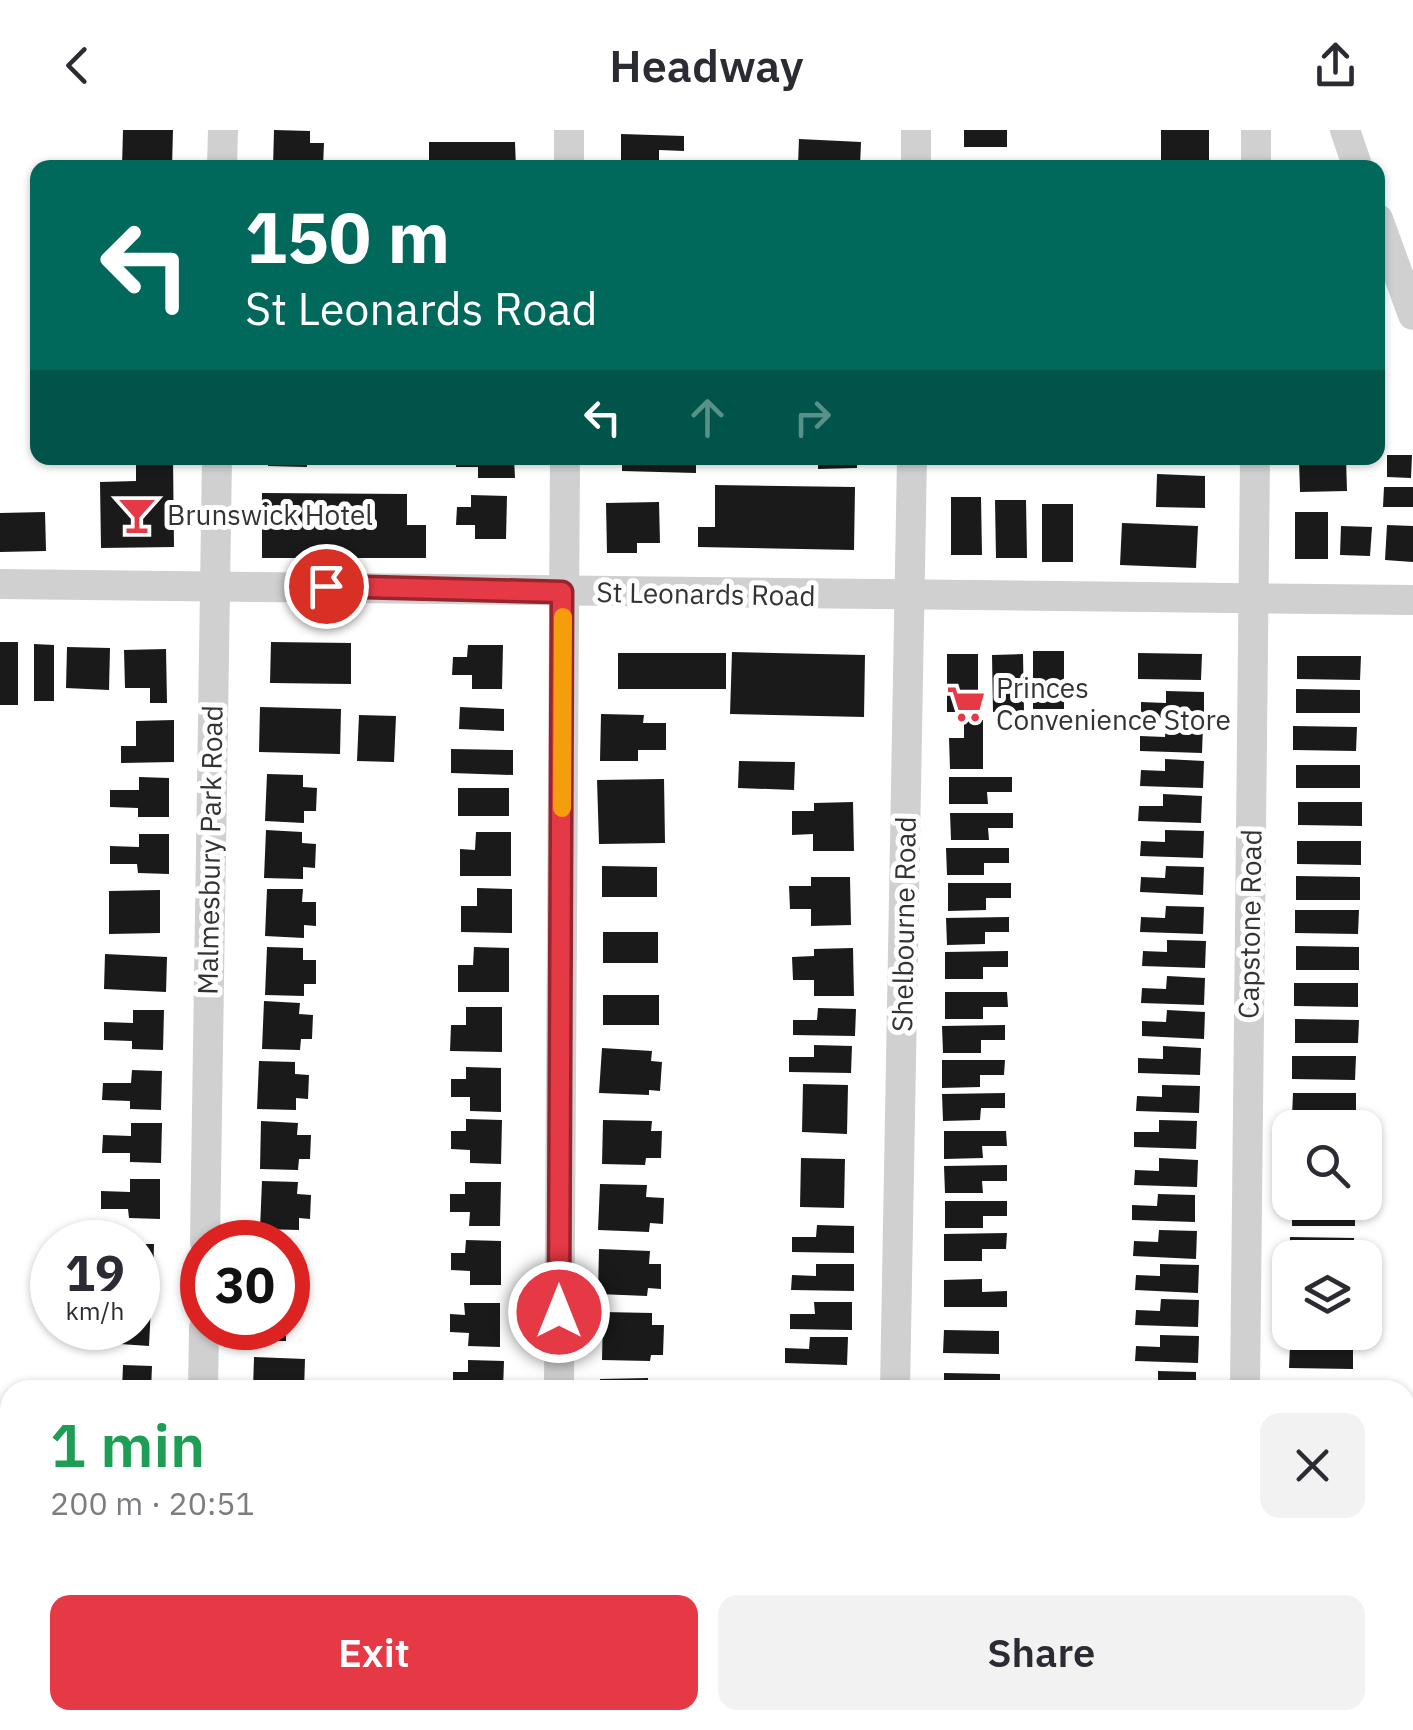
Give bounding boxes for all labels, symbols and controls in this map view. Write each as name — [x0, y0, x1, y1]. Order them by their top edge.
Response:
text: Headway — [609, 36, 804, 94]
icon: back — [50, 38, 105, 93]
icon: share — [1308, 38, 1363, 93]
text: 150 m — [245, 191, 450, 282]
icon: left — [80, 200, 210, 330]
text: St Leonards Road — [245, 279, 598, 337]
icon: left — [575, 390, 630, 445]
icon: ahead — [680, 390, 735, 445]
icon: right — [785, 390, 840, 445]
bar icon: Brunswick Hotel — [116, 494, 158, 536]
place label: Brunswick Hotel — [167, 496, 373, 533]
pin — [284, 544, 369, 629]
icon: arrive — [299, 559, 354, 614]
street label: St Leonards Road — [596, 573, 816, 614]
place label: Princes Convenience Store — [996, 669, 1231, 738]
supermarket icon: Princes Convenience Store — [945, 683, 987, 725]
street label: Malmesbury Park Road — [188, 705, 231, 995]
street label: Shelbourne Road — [883, 816, 924, 1032]
street label: Capstone Road — [1229, 829, 1270, 1019]
map controls — [1272, 1110, 1382, 1350]
button: search — [1272, 1110, 1382, 1220]
speed limit sign: 30 — [180, 1220, 310, 1350]
text: 19 — [65, 1240, 125, 1305]
button: layers — [1272, 1240, 1382, 1350]
position arrow — [507, 1260, 611, 1364]
text: km/h — [66, 1294, 124, 1327]
text: 1 min — [50, 1405, 205, 1484]
button: close — [1260, 1413, 1365, 1518]
text: 200 m · 20:51 — [50, 1482, 255, 1524]
button: Exit — [50, 1595, 698, 1710]
button: Share — [718, 1595, 1365, 1710]

